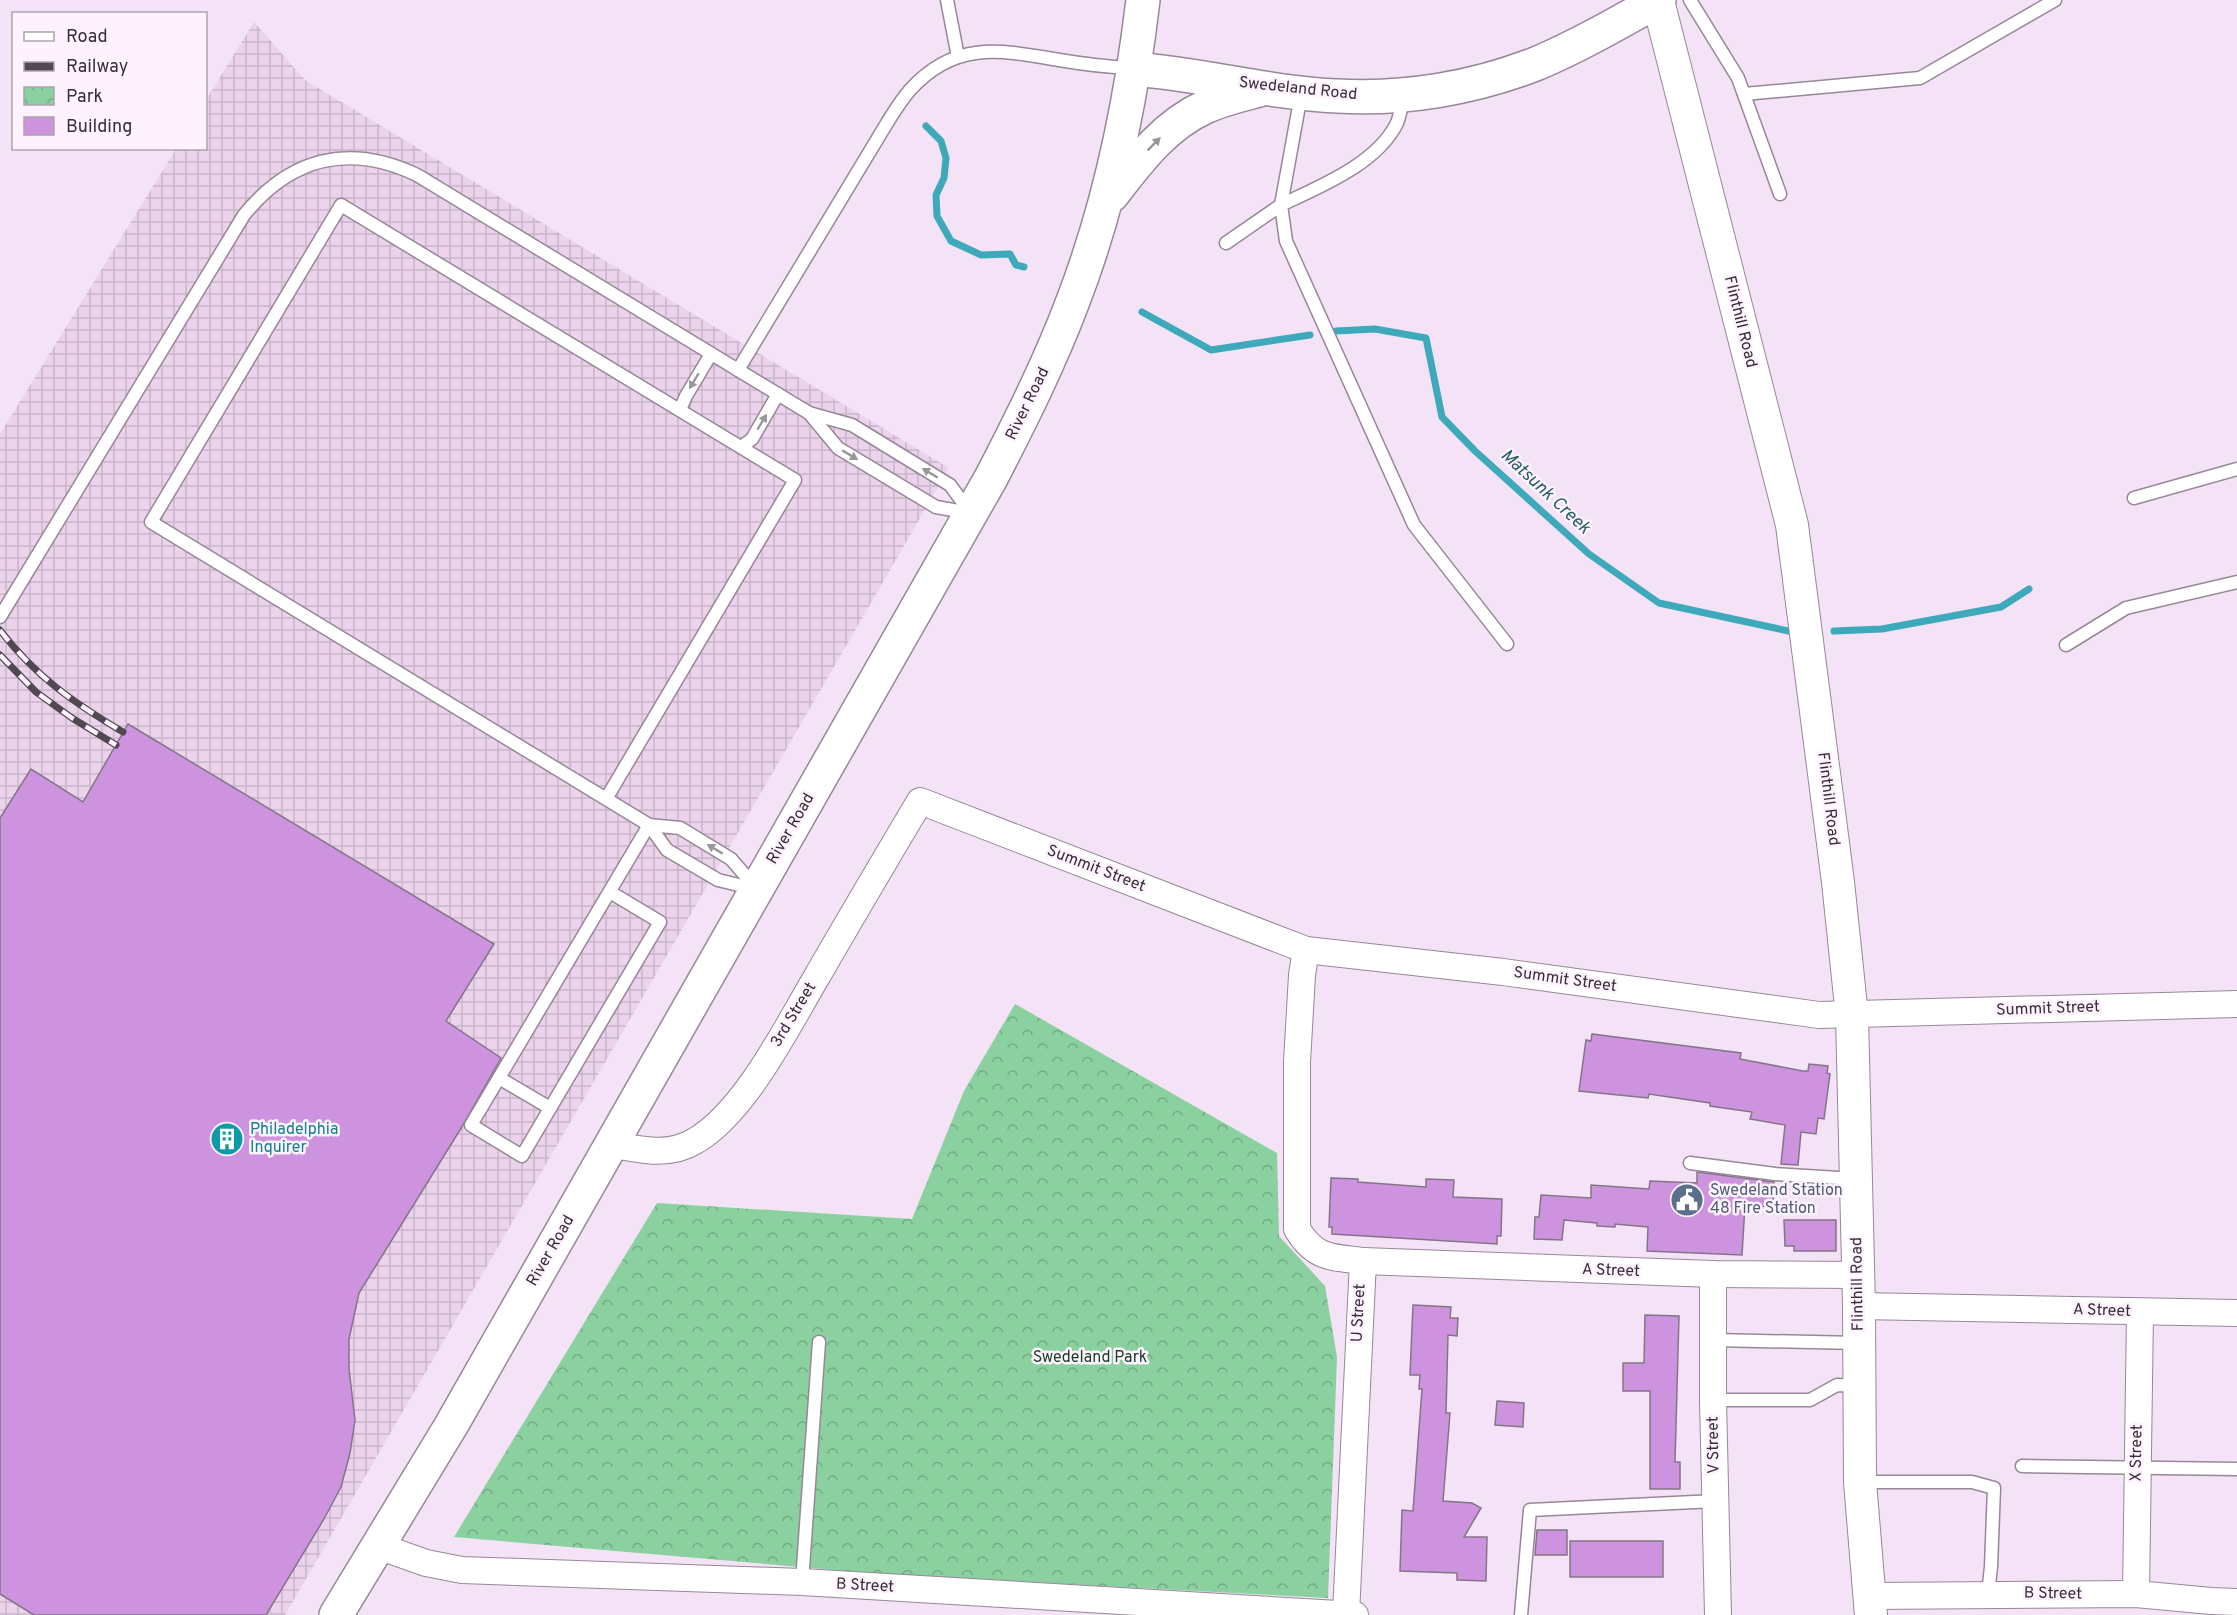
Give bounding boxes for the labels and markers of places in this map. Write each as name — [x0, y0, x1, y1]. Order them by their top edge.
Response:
place label: Philadelphia Inquirer — [250, 1120, 338, 1158]
building icon: Philadelphia Inquirer — [209, 1121, 245, 1157]
place label: Swedeland Station 48 Fire Station — [1710, 1181, 1843, 1219]
public building icon: Swedeland Station 48 Fire Station — [1669, 1182, 1705, 1218]

